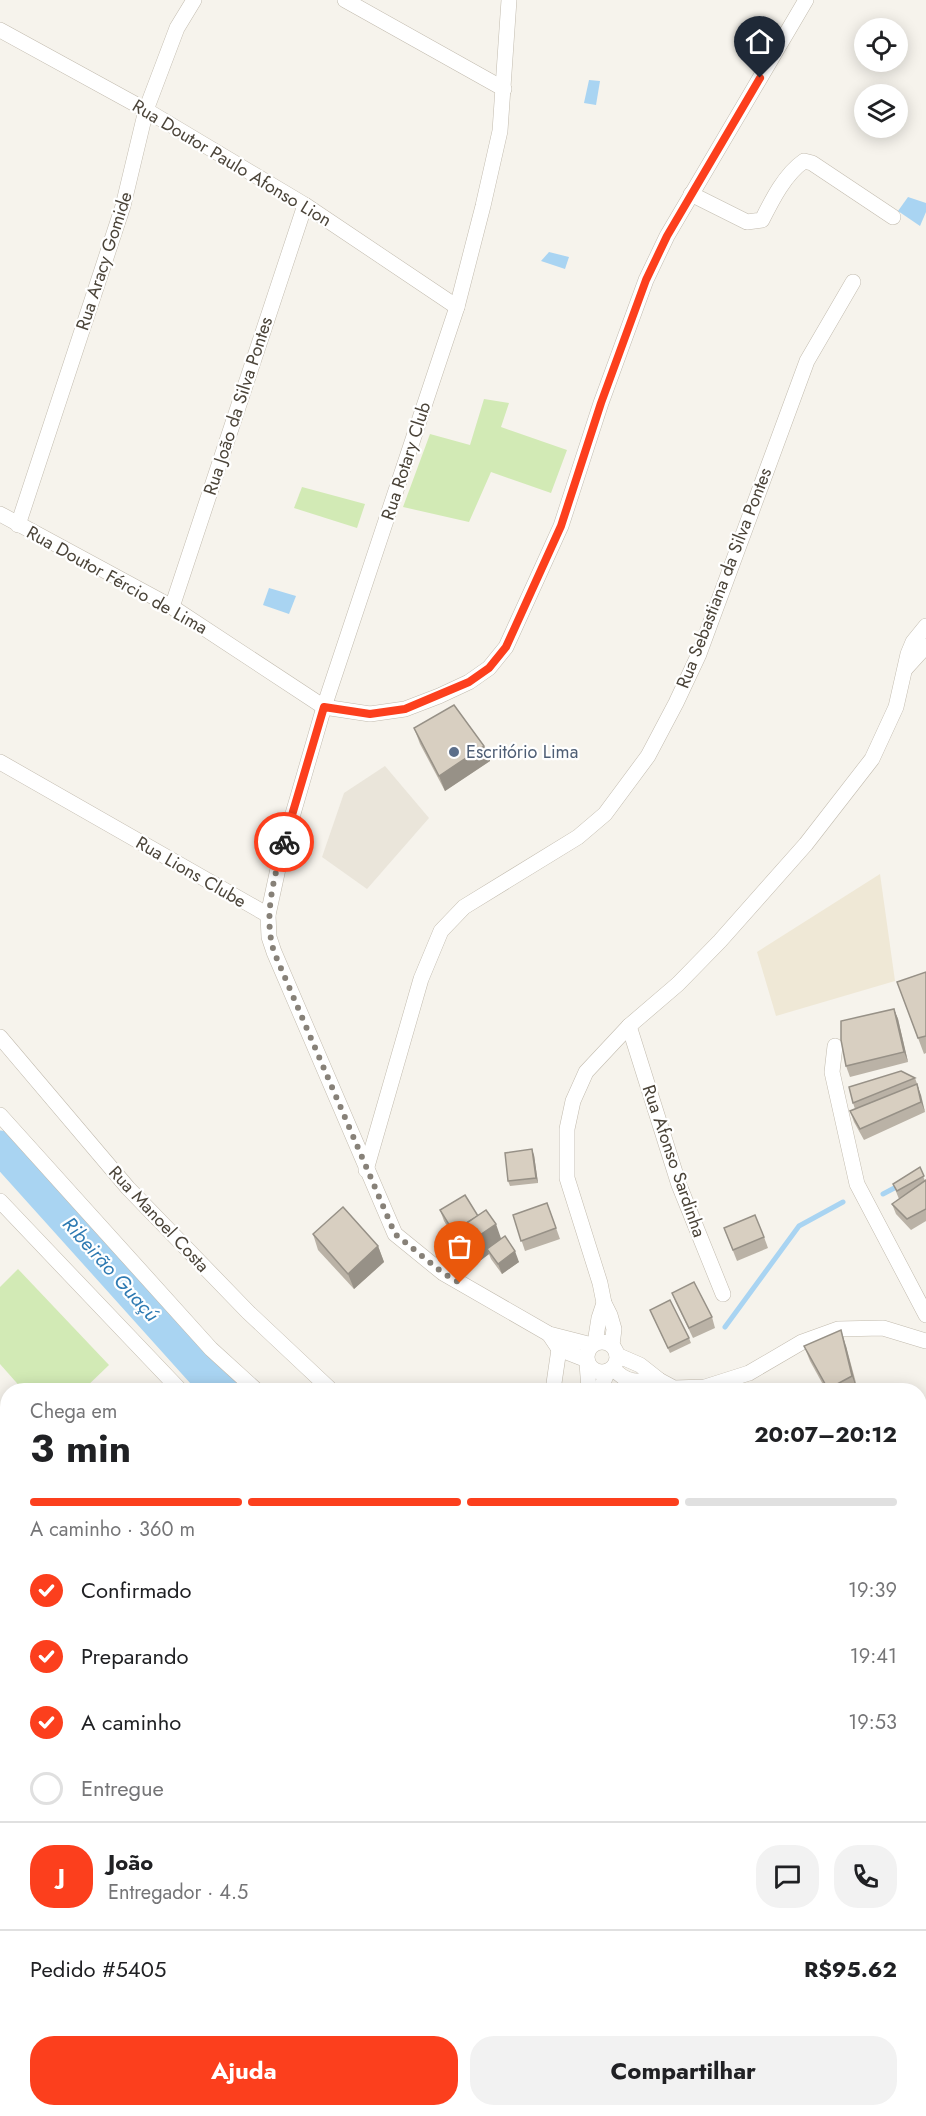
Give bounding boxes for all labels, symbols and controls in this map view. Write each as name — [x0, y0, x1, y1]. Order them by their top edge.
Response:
pin — [734, 16, 785, 78]
map controls — [854, 18, 908, 138]
button: locate — [854, 18, 908, 72]
icon: home — [743, 25, 776, 58]
button: layers — [854, 84, 908, 138]
street label: Rua Doutor Paulo Afonso Lion — [127, 93, 337, 233]
street label: Rua Aracy Gomide — [69, 188, 139, 334]
street label: Rua João da Silva Pontes — [197, 313, 279, 499]
street label: Rua Rotary Club — [375, 399, 437, 523]
street label: Rua Sebastiana da Silva Pontes — [670, 464, 778, 692]
street label: Rua Doutor Fércio de Lima — [22, 519, 212, 641]
place label: Escritório Lima — [466, 739, 578, 765]
marker: Escritório Lima — [447, 745, 461, 759]
courier — [254, 812, 314, 872]
icon: bike — [268, 826, 301, 859]
street label: Rua Lions Clube — [131, 830, 251, 914]
street label: Rua Afonso Sardinha — [636, 1081, 712, 1241]
street label: Rua Manoel Costa — [103, 1160, 215, 1278]
water label: Ribeirão Guaçú — [56, 1211, 166, 1328]
pin — [434, 1221, 485, 1283]
icon: bag — [443, 1230, 476, 1263]
text: Chega em — [30, 1397, 117, 1426]
text: 20:07–20:12 — [754, 1418, 897, 1450]
text: 3 min — [30, 1420, 131, 1477]
text: A caminho · 360 m — [30, 1515, 195, 1544]
icon: check — [30, 1574, 63, 1607]
text: Confirmado — [81, 1574, 191, 1606]
text: 19:39 — [848, 1576, 897, 1605]
icon: check — [30, 1640, 63, 1673]
text: Preparando — [81, 1640, 189, 1672]
text: 19:41 — [850, 1642, 897, 1671]
icon: check — [30, 1706, 63, 1739]
text: A caminho — [81, 1706, 181, 1738]
text: 19:53 — [848, 1708, 897, 1737]
text: Entregue — [81, 1772, 164, 1804]
button: chat — [756, 1845, 819, 1908]
button: phone — [834, 1845, 897, 1908]
text: João — [108, 1846, 153, 1878]
text: J — [58, 1860, 65, 1892]
text: Entregador · 4.5 — [108, 1878, 248, 1907]
text: Pedido #5405 — [30, 1953, 166, 1985]
text: R$95.62 — [804, 1953, 897, 1985]
button: Ajuda — [30, 2036, 458, 2105]
button: Compartilhar — [470, 2036, 897, 2105]

